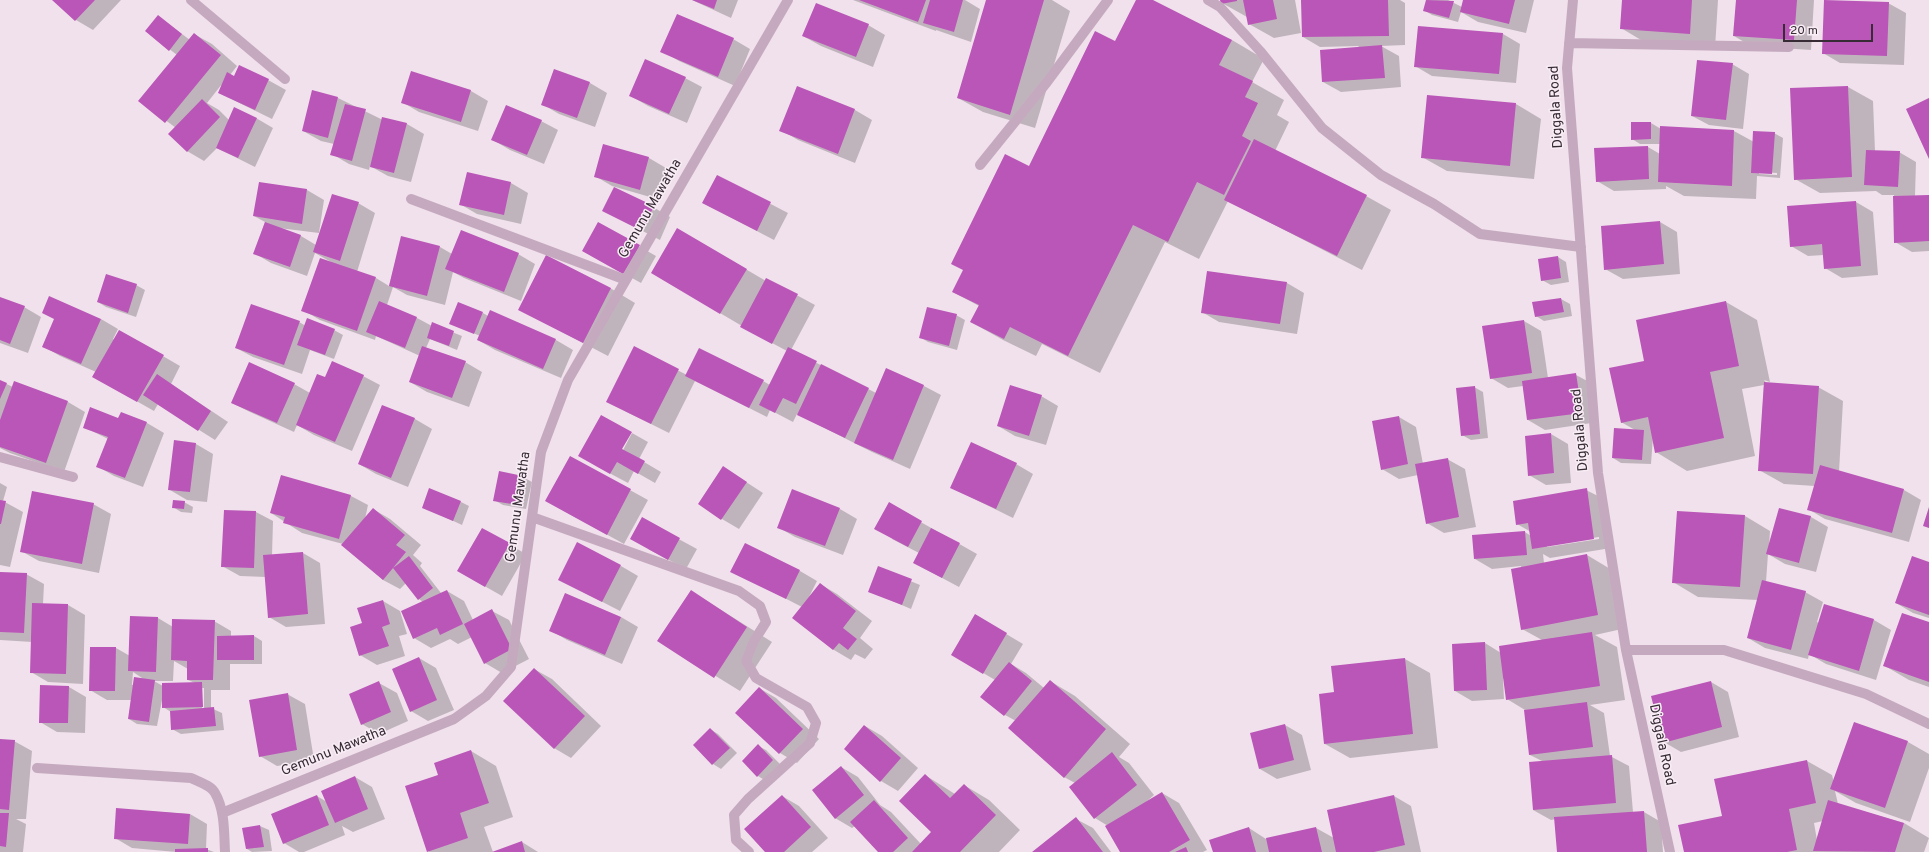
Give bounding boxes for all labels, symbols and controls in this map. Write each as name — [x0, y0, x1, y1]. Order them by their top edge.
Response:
scale bar — [1785, 16, 1875, 42]
text: 20 m — [1790, 23, 1818, 39]
street label: Diggala Road — [1546, 65, 1568, 149]
street label: Gemunu Mawatha — [616, 156, 686, 262]
street label: Diggala Road — [1569, 388, 1593, 472]
street label: Gemunu Mawatha — [503, 451, 535, 563]
street label: Diggala Road — [1644, 703, 1678, 787]
street label: Gemunu Mawatha — [279, 723, 389, 781]

